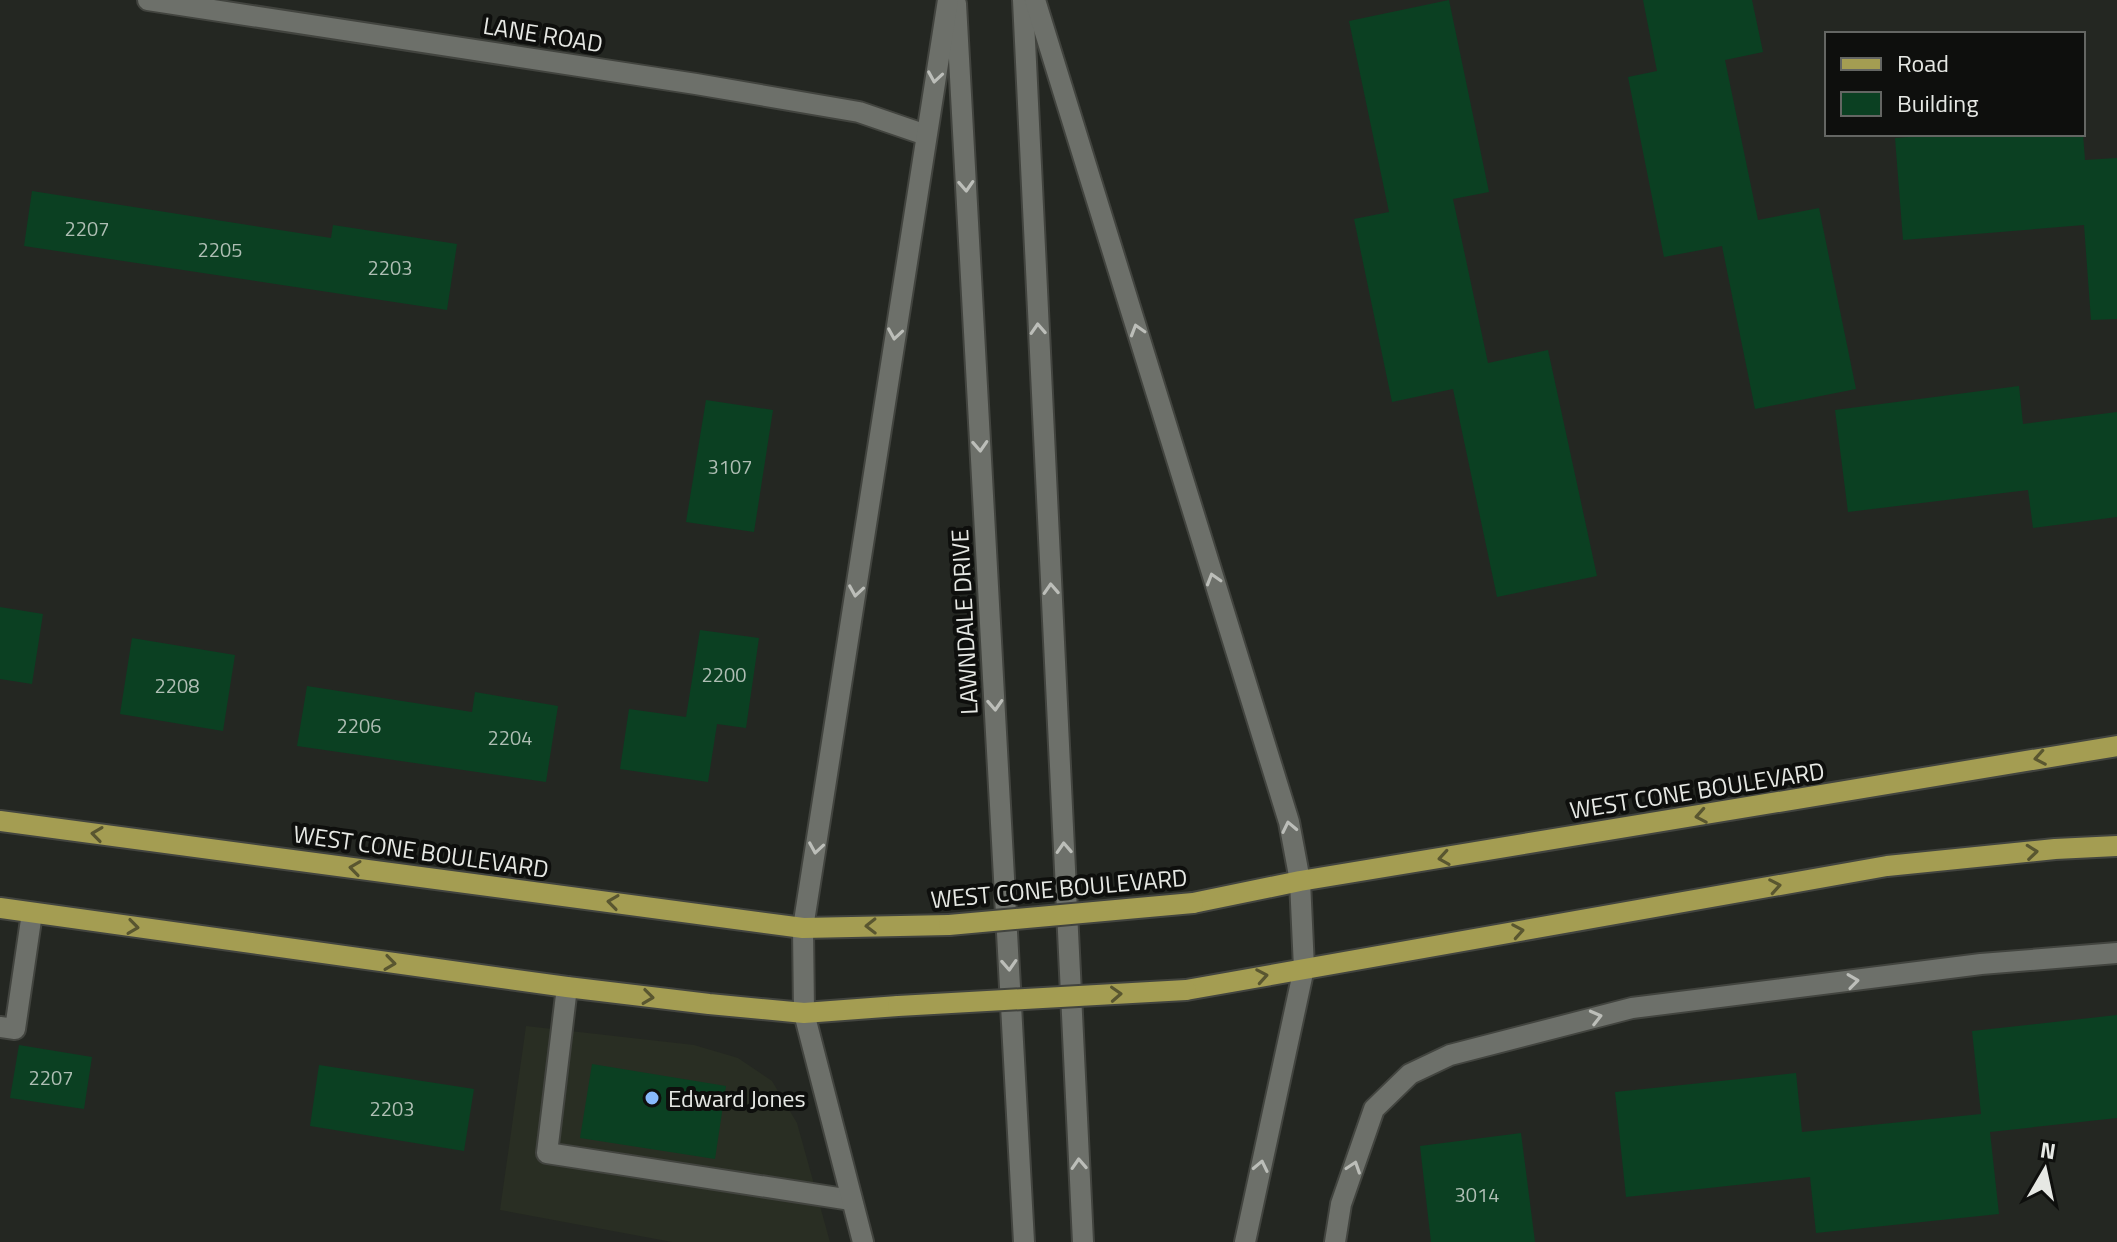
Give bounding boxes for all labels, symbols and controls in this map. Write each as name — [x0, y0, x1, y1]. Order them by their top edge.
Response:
street label: LANE ROAD — [481, 7, 605, 61]
legend — [1825, 32, 2085, 136]
text: Road — [1897, 45, 1949, 81]
one-way arrow — [928, 70, 945, 84]
text: Building — [1897, 85, 1979, 121]
one-way arrow — [957, 180, 974, 193]
house number: 2207 — [65, 213, 109, 244]
house number: 2205 — [198, 234, 242, 265]
house number: 2203 — [368, 252, 412, 283]
one-way arrow — [1030, 322, 1047, 335]
one-way arrow — [1130, 324, 1146, 338]
one-way arrow — [887, 327, 904, 341]
one-way arrow — [972, 440, 989, 453]
house number: 3107 — [708, 451, 752, 482]
street label: LAWNDALE DRIVE — [941, 528, 987, 716]
one-way arrow — [1207, 572, 1223, 586]
one-way arrow — [1043, 582, 1060, 595]
one-way arrow — [848, 584, 865, 598]
house number: 2200 — [702, 659, 746, 690]
house number: 2208 — [155, 670, 199, 701]
one-way arrow — [986, 699, 1003, 712]
house number: 2206 — [337, 710, 381, 741]
house number: 2204 — [488, 722, 532, 753]
one-way arrow — [2033, 749, 2047, 766]
street label: WEST CONE BOULEVARD — [1567, 752, 1827, 828]
one-way arrow — [1694, 807, 1708, 824]
street label: WEST CONE BOULEVARD — [291, 815, 551, 887]
one-way arrow — [1281, 821, 1298, 835]
one-way arrow — [90, 826, 104, 843]
one-way arrow — [808, 841, 825, 855]
one-way arrow — [1055, 841, 1072, 854]
one-way arrow — [2026, 843, 2039, 860]
one-way arrow — [1437, 849, 1451, 866]
street label: WEST CONE BOULEVARD — [929, 859, 1189, 917]
one-way arrow — [348, 860, 362, 877]
one-way arrow — [1768, 878, 1781, 895]
one-way arrow — [606, 894, 620, 911]
one-way arrow — [864, 917, 877, 935]
one-way arrow — [126, 918, 140, 935]
one-way arrow — [1512, 923, 1525, 940]
one-way arrow — [383, 954, 397, 971]
one-way arrow — [1000, 959, 1017, 972]
one-way arrow — [1256, 968, 1269, 985]
one-way arrow — [1846, 973, 1860, 990]
one-way arrow — [1110, 986, 1123, 1003]
one-way arrow — [641, 988, 655, 1005]
one-way arrow — [1588, 1009, 1602, 1026]
house number: 2207 — [29, 1062, 73, 1093]
place label: Edward Jones — [668, 1080, 806, 1116]
marker: Edward Jones — [643, 1089, 661, 1107]
house number: 2203 — [370, 1093, 414, 1124]
north arrow — [2005, 1130, 2085, 1210]
text: N — [2038, 1132, 2058, 1168]
one-way arrow — [1071, 1157, 1088, 1170]
one-way arrow — [1252, 1159, 1269, 1173]
one-way arrow — [1345, 1160, 1361, 1174]
house number: 3014 — [1455, 1179, 1499, 1210]

